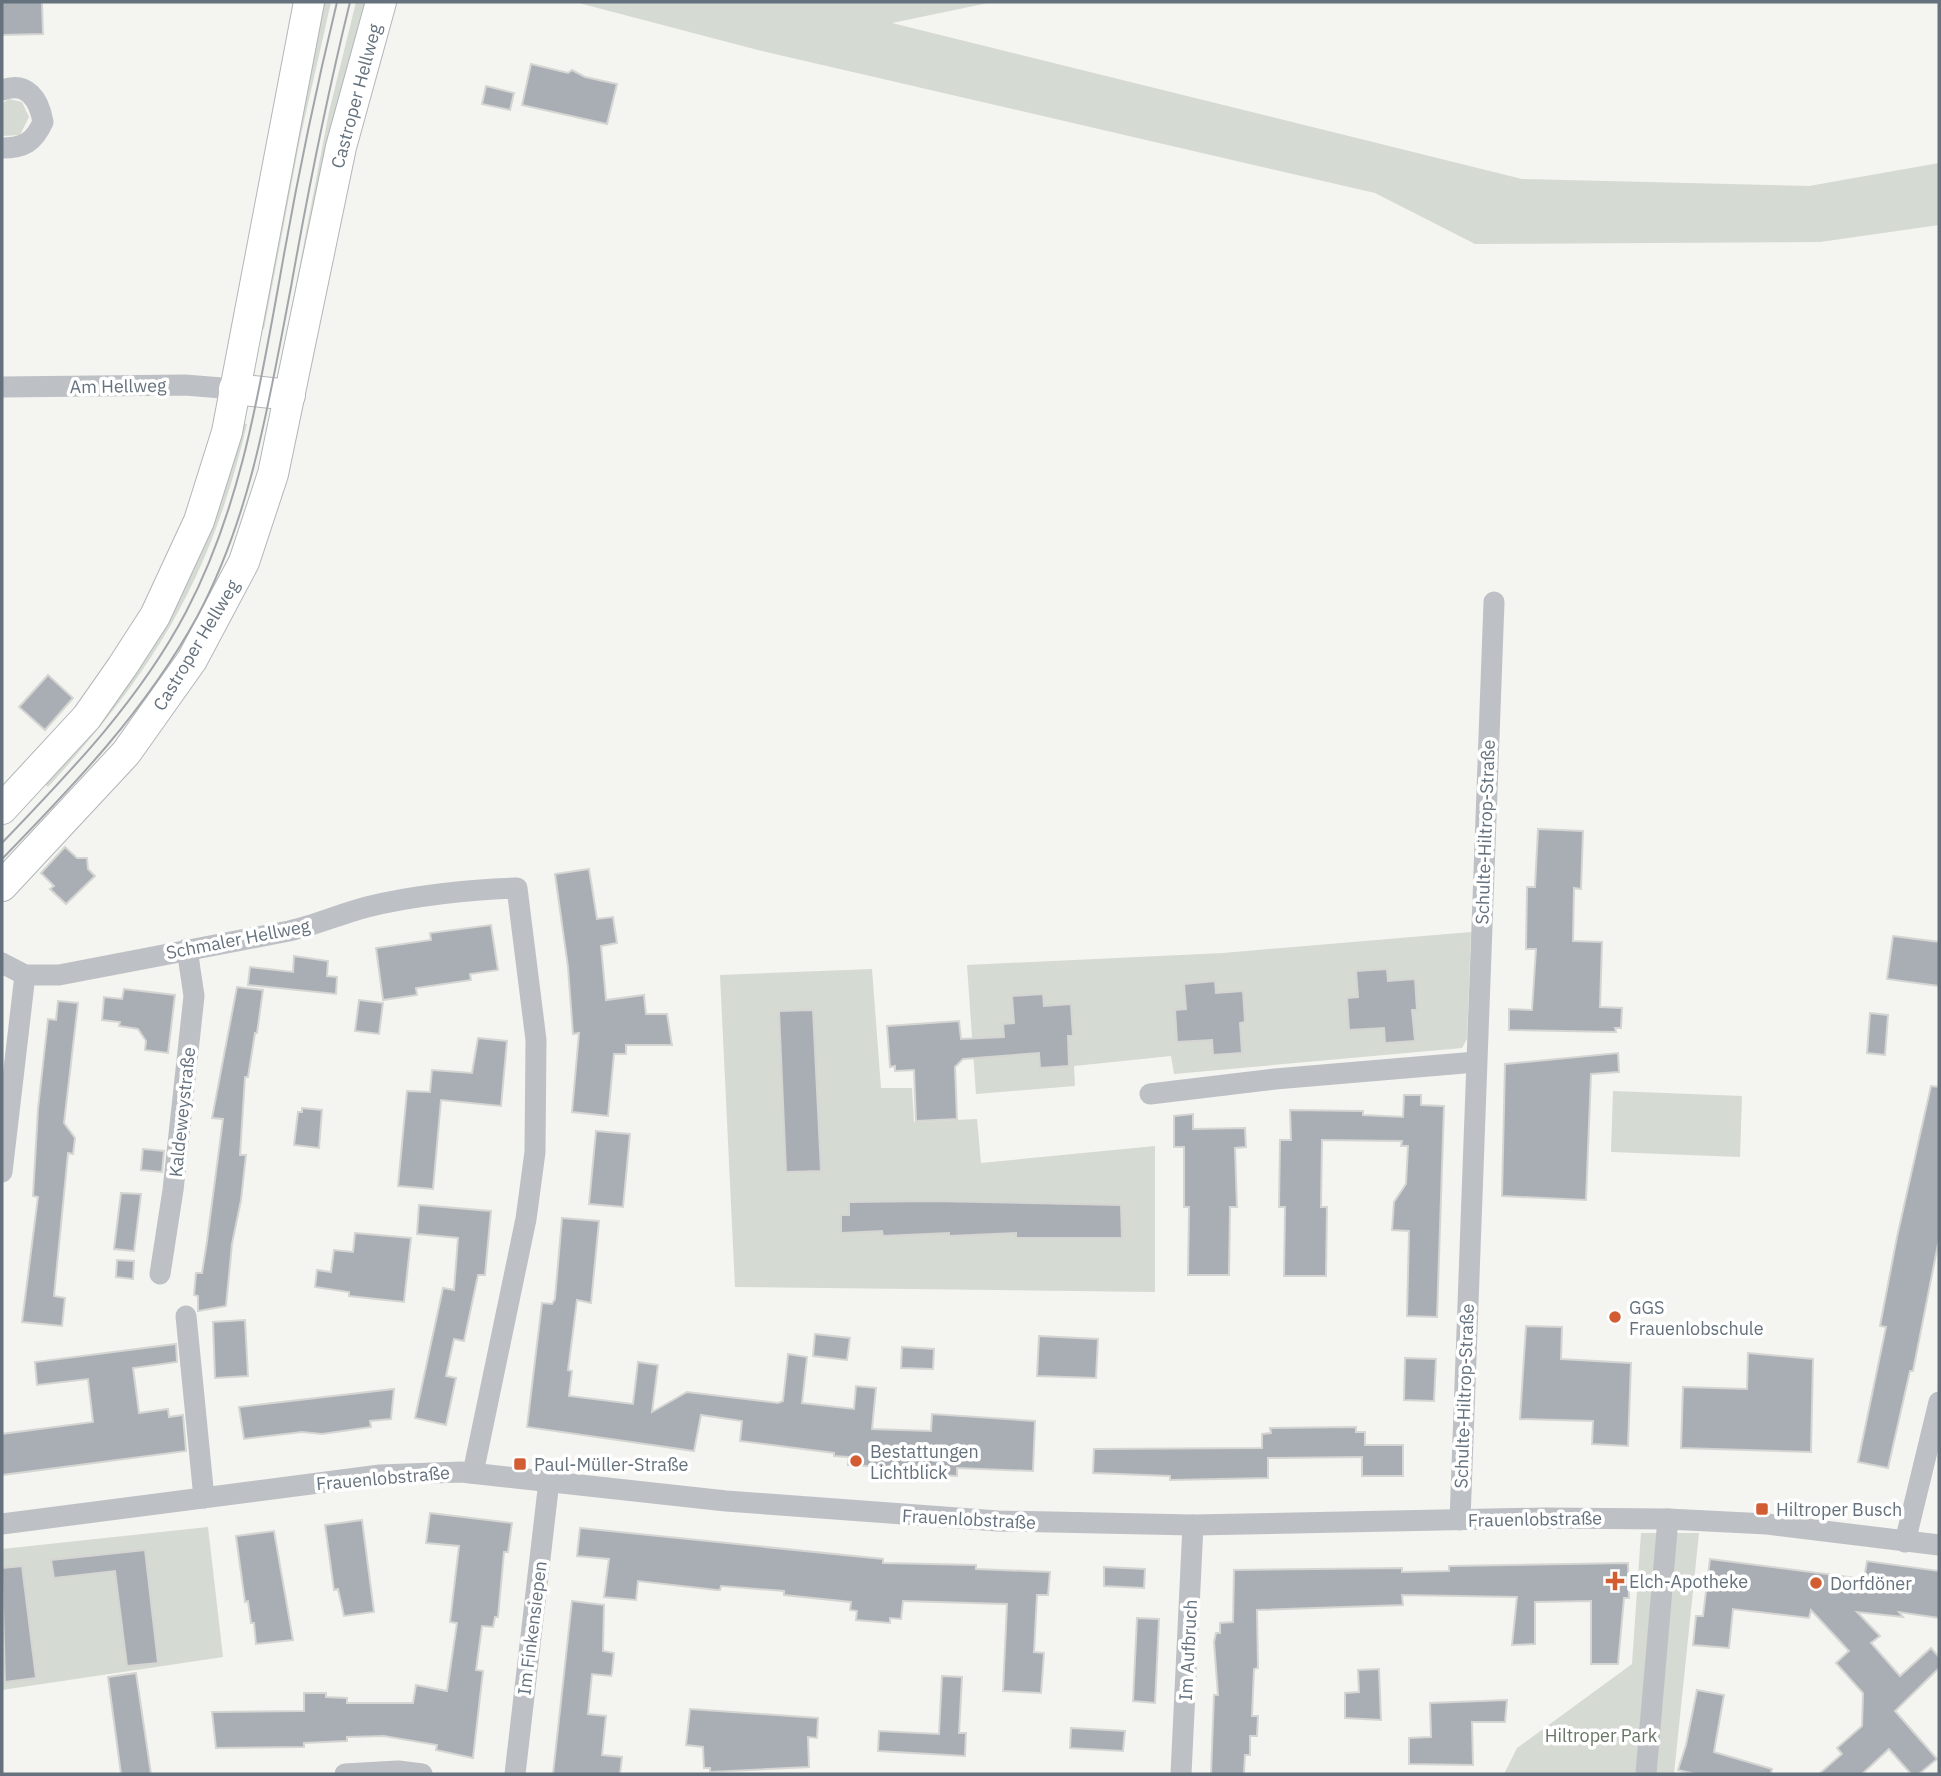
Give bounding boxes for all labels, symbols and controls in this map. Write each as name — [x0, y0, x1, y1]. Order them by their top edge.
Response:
street label: Castroper Hellweg — [326, 21, 387, 171]
street label: Am Hellweg — [69, 374, 167, 398]
street label: Castroper Hellweg — [148, 575, 244, 715]
street label: Schulte-Hiltrop-Straße — [1470, 739, 1500, 925]
street label: Schmaler Hellweg — [164, 914, 312, 964]
street label: Kaldeweystraße — [164, 1046, 200, 1178]
place label: GGS Frauenlobschule — [1629, 1296, 1764, 1340]
street label: Schulte-Hiltrop-Straße — [1449, 1303, 1479, 1489]
marker: GGS Frauenlobschule — [1607, 1309, 1623, 1325]
place label: Bestattungen Lichtblick — [870, 1440, 979, 1484]
place label: Paul-Müller-Straße — [534, 1453, 688, 1476]
marker: Bestattungen Lichtblick — [848, 1453, 864, 1469]
marker: Paul-Müller-Straße — [512, 1456, 528, 1472]
street label: Frauenlobstraße — [315, 1461, 451, 1495]
place label: Hiltroper Busch — [1776, 1498, 1902, 1521]
marker: Hiltroper Busch — [1754, 1501, 1770, 1517]
street label: Frauenlobstraße — [901, 1504, 1037, 1534]
street label: Frauenlobstraße — [1468, 1506, 1602, 1532]
street label: Im Finkensiepen — [512, 1560, 552, 1696]
place label: Elch-Apotheke — [1629, 1570, 1748, 1593]
place label: Dorfdöner — [1830, 1572, 1912, 1595]
marker: Elch-Apotheke — [1607, 1573, 1623, 1589]
marker: Dorfdöner — [1808, 1575, 1824, 1591]
street label: Im Aufbruch — [1174, 1599, 1202, 1701]
park label: Hiltroper Park — [1545, 1724, 1658, 1747]

